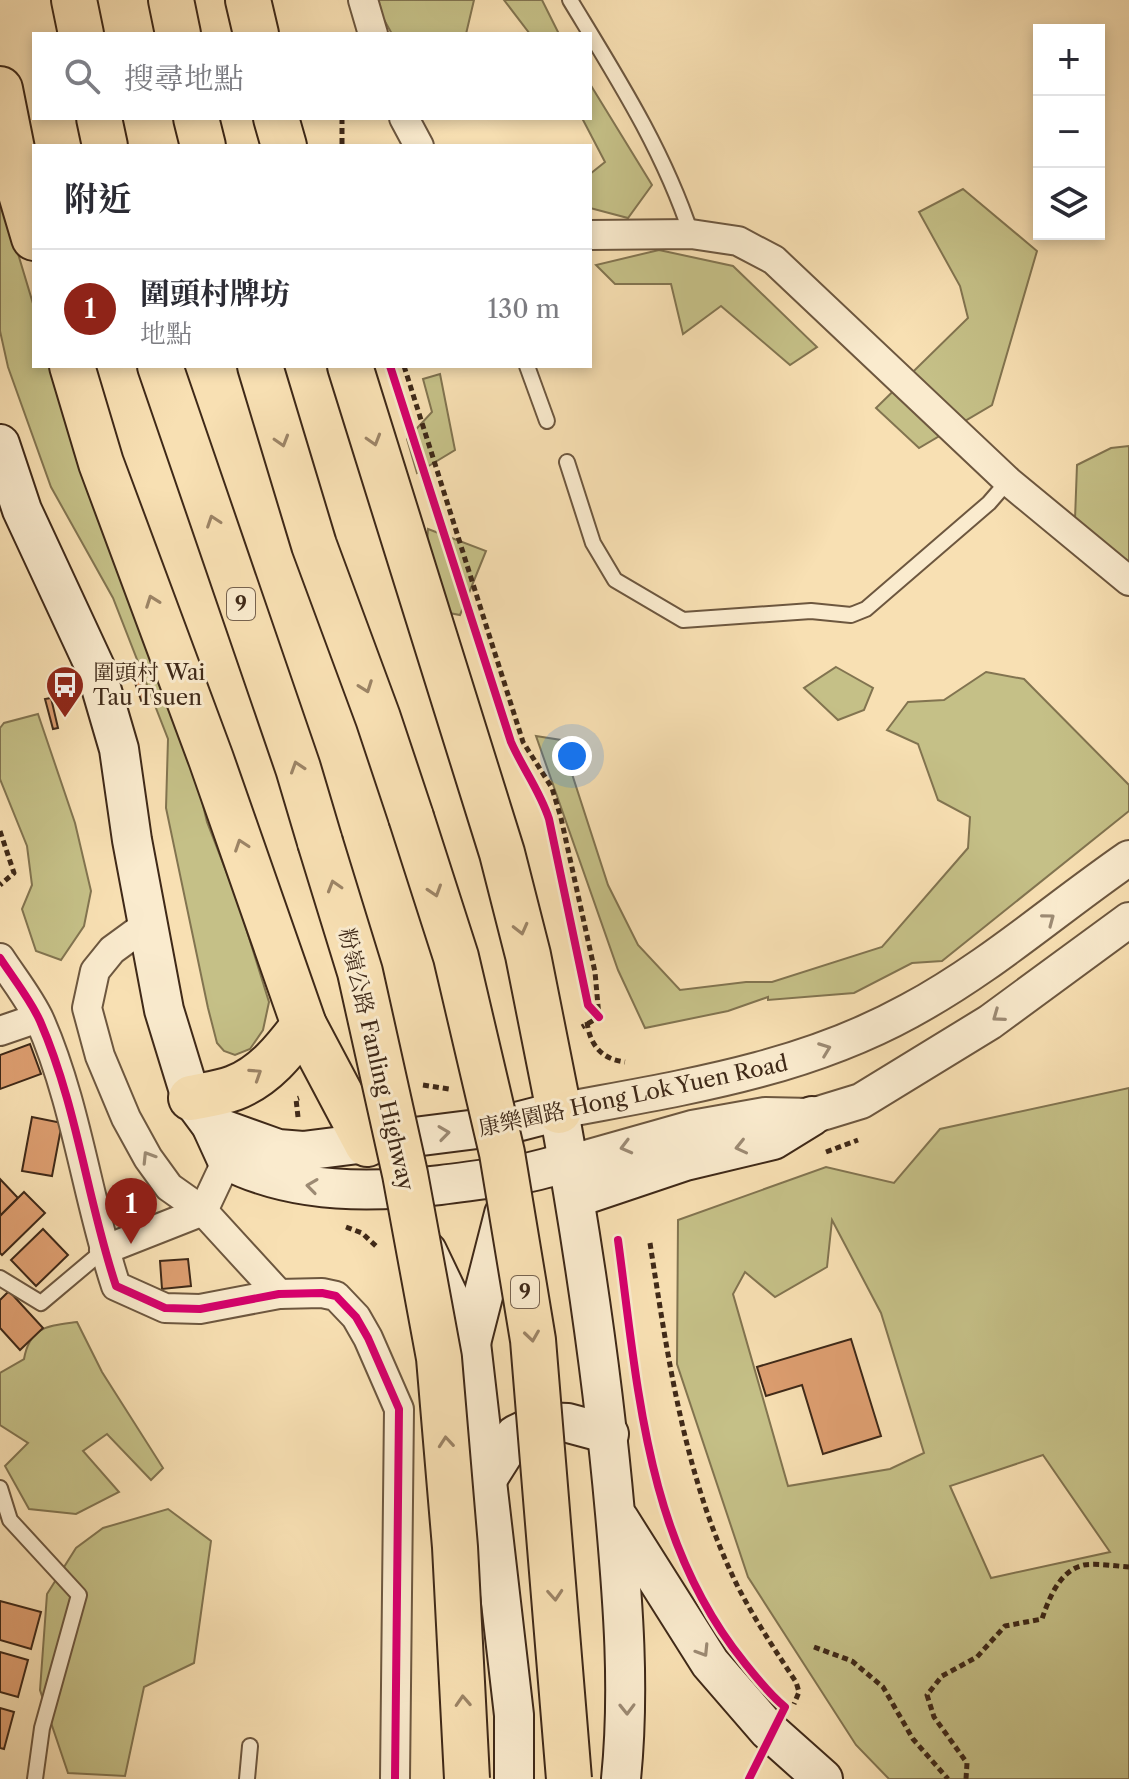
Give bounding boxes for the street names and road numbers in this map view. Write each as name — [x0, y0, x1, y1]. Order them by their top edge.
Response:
road number: 9 — [227, 588, 255, 620]
street label: 粉嶺公路 Fanling Highway — [333, 925, 420, 1194]
street label: 康樂園路 Hong Lok Yuen Road — [476, 1049, 790, 1142]
road number: 9 — [511, 1276, 539, 1308]

